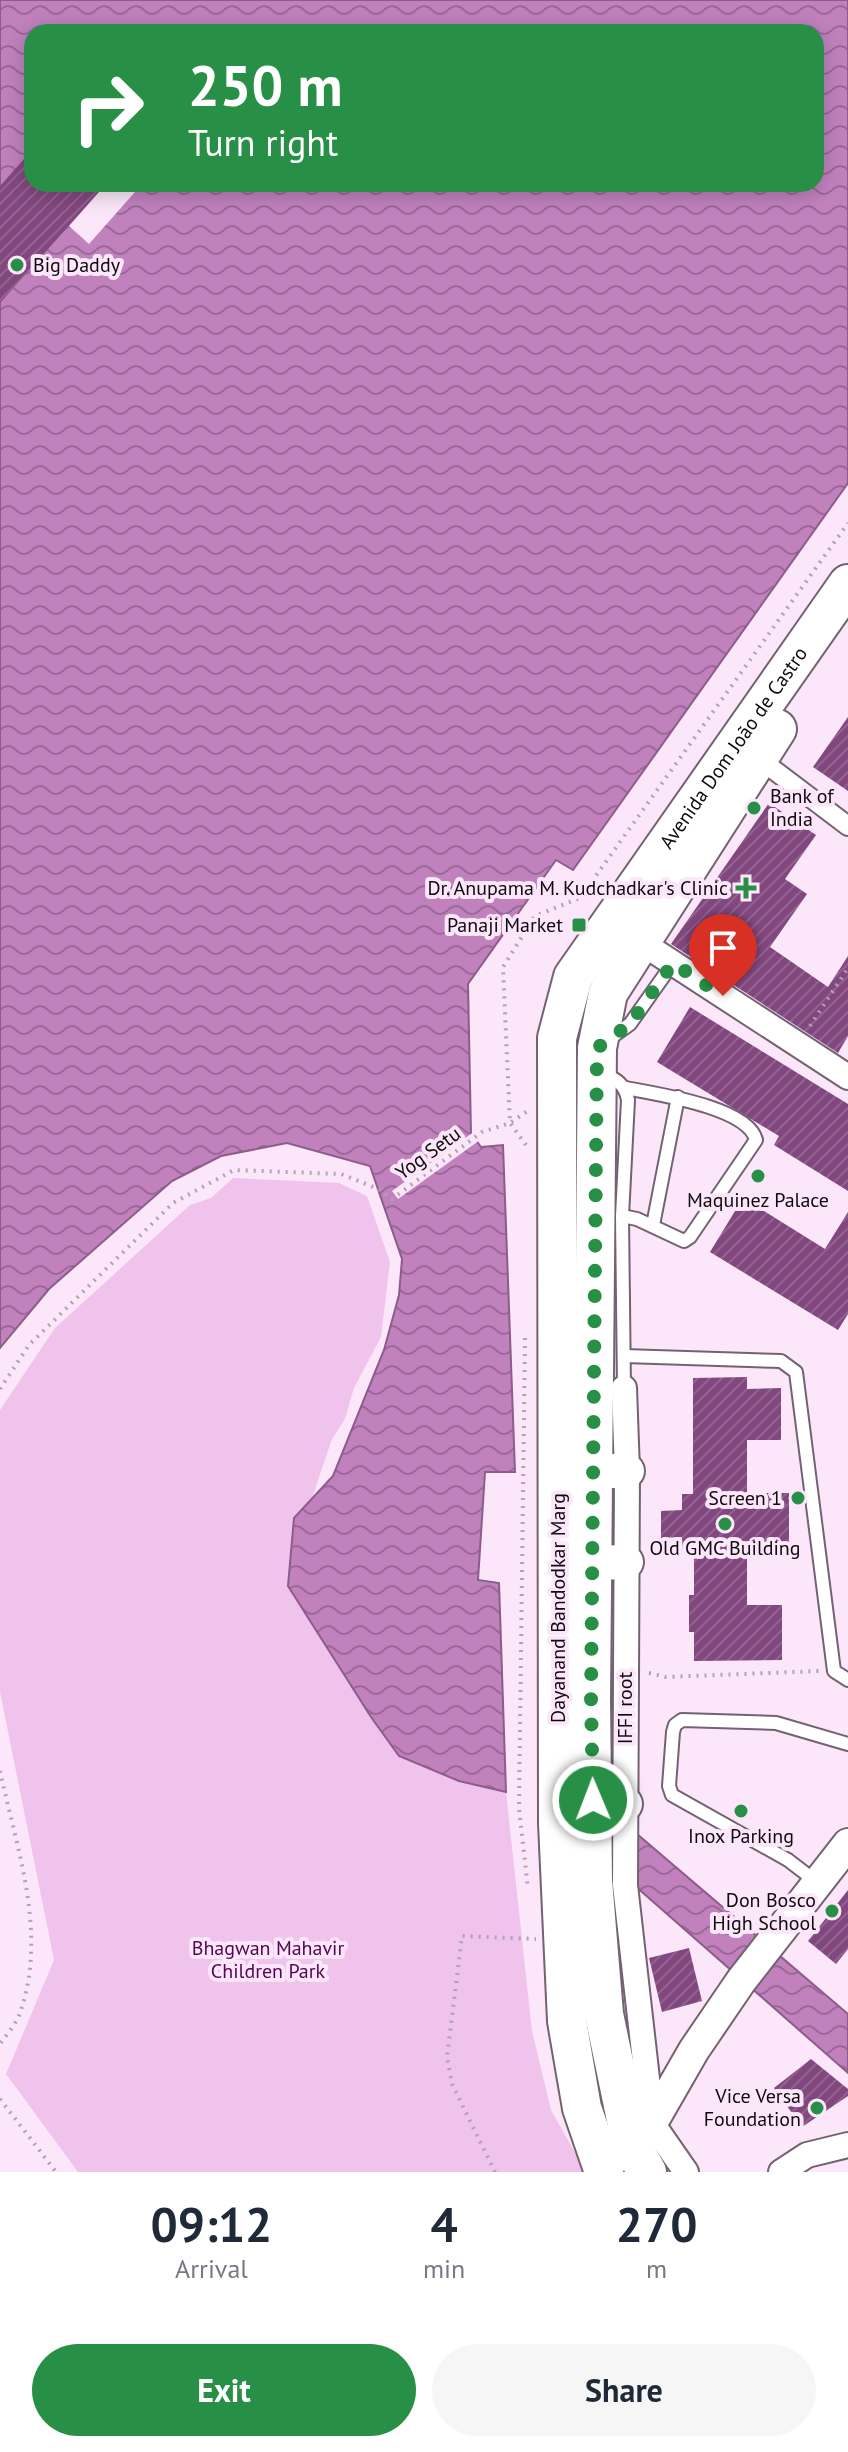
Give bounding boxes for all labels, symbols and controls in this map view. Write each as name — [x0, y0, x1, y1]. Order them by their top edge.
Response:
text: 250 m — [188, 49, 343, 121]
icon: right — [56, 56, 160, 160]
text: Turn right — [188, 119, 338, 166]
place label: Big Daddy — [33, 252, 121, 278]
marker: Big Daddy — [8, 256, 26, 274]
street label: Avenida Dom João de Castro — [654, 642, 813, 854]
place label: Bank of India — [770, 783, 835, 832]
marker: Bank of India — [745, 799, 763, 817]
place label: Dr. Anupama M. Kudchadkar's Clinic — [427, 875, 728, 901]
marker: Dr. Anupama M. Kudchadkar's Clinic — [735, 877, 757, 899]
place label: Panaji Market — [447, 912, 563, 938]
pin — [689, 914, 757, 996]
marker: Panaji Market — [570, 916, 588, 934]
icon: arrive — [701, 926, 745, 970]
street label: Yog Setu — [390, 1121, 466, 1185]
marker: Maquinez Palace — [749, 1167, 767, 1185]
place label: Maquinez Palace — [687, 1187, 829, 1213]
place label: Screen 1 — [708, 1485, 782, 1511]
marker: Screen 1 — [789, 1489, 807, 1507]
street label: Dayanand Bandodkar Marg — [545, 1493, 571, 1723]
marker: Old GMC Building — [716, 1515, 734, 1533]
place label: Old GMC Building — [649, 1535, 801, 1561]
street label: IFFI root — [612, 1671, 638, 1744]
position arrow — [551, 1758, 635, 1842]
marker: Inox Parking — [732, 1802, 750, 1820]
place label: Inox Parking — [688, 1823, 794, 1849]
place label: Don Bosco High School — [712, 1887, 816, 1936]
marker: Don Bosco High School — [823, 1902, 841, 1920]
park label: Bhagwan Mahavir Children Park — [192, 1935, 344, 1984]
place label: Vice Versa Foundation — [704, 2083, 801, 2132]
marker: Vice Versa Foundation — [808, 2099, 826, 2117]
text: 09:12 — [151, 2193, 272, 2255]
text: 4 — [430, 2193, 458, 2255]
text: 270 — [616, 2193, 697, 2255]
text: Arrival — [175, 2252, 248, 2285]
text: min — [423, 2252, 465, 2285]
text: m — [646, 2252, 667, 2285]
button: Exit — [32, 2344, 416, 2436]
button: Share — [432, 2344, 816, 2436]

